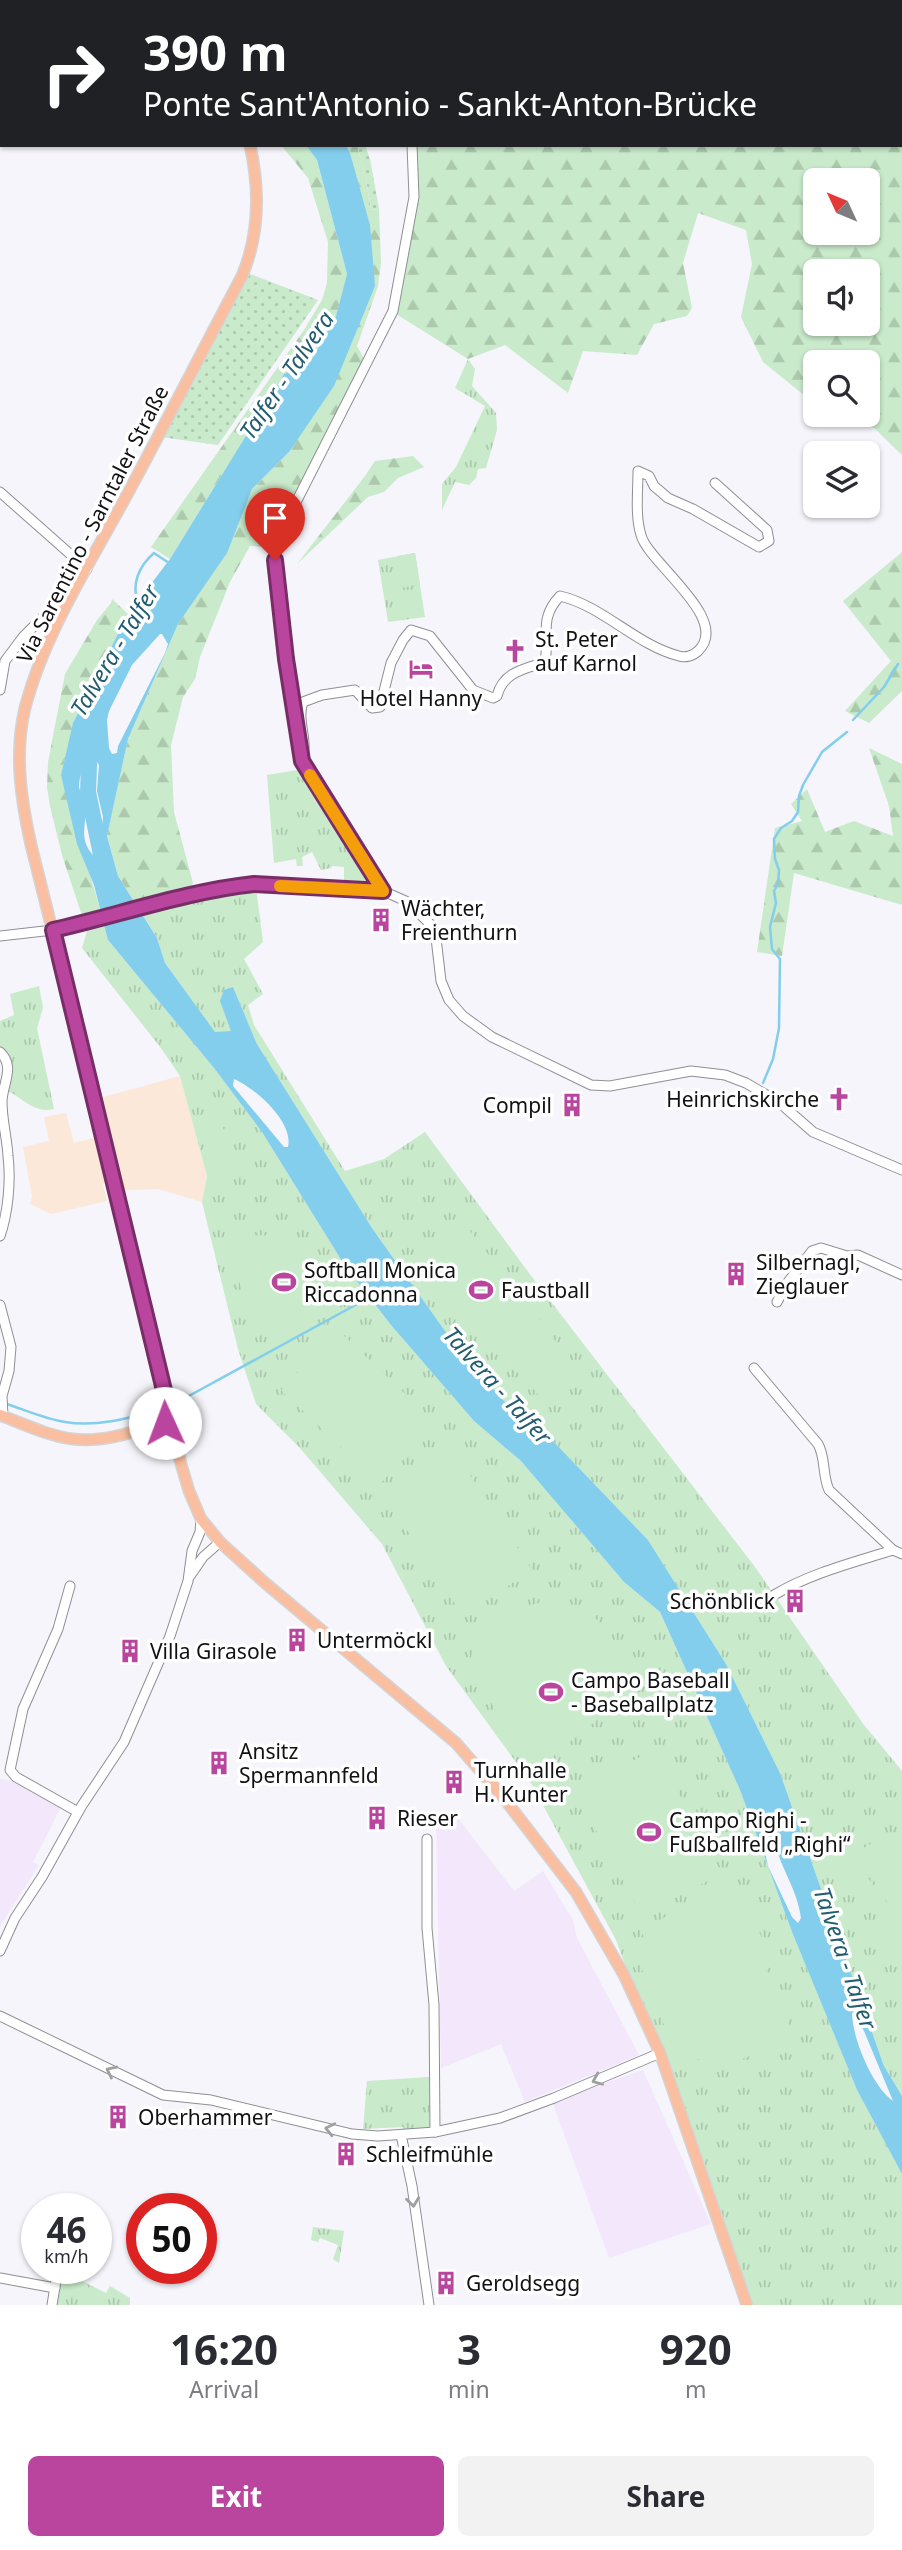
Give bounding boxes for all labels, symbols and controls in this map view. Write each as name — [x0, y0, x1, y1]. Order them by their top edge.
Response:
text: 390 m — [143, 19, 288, 85]
icon: right — [28, 28, 119, 119]
text: Ponte Sant'Antonio - Sankt-Anton-Brücke — [143, 82, 757, 125]
north arrow — [803, 168, 880, 245]
map controls — [803, 168, 880, 518]
button: sound — [803, 259, 880, 336]
water label: Talfer - Talvera — [231, 305, 341, 445]
button: search — [803, 350, 880, 427]
street label: Via Sarentino - Sarntaler Straße — [10, 380, 174, 668]
button: layers — [803, 441, 880, 518]
pin — [245, 488, 305, 560]
icon: arrive — [256, 499, 294, 537]
water label: Talvera - Talfer — [62, 577, 166, 722]
place label: St. Peter auf Karnol — [535, 625, 637, 677]
church icon: St. Peter auf Karnol — [501, 637, 529, 665]
hotel icon: Hotel Hanny — [407, 655, 435, 683]
place label: Hotel Hanny — [360, 684, 483, 712]
place label: Wächter, Freienthurn — [401, 894, 517, 946]
building icon: Wächter, Freienthurn — [367, 906, 395, 934]
place label: Heinrichskirche — [666, 1085, 819, 1113]
church icon: Heinrichskirche — [825, 1085, 853, 1113]
place label: Compil — [483, 1091, 552, 1119]
building icon: Compil — [558, 1091, 586, 1119]
place label: Silbernagl, Zieglauer — [756, 1248, 861, 1300]
place label: Softball Monica Riccadonna — [304, 1256, 456, 1308]
building icon: Silbernagl, Zieglauer — [722, 1260, 750, 1288]
sports icon: Softball Monica Riccadonna — [270, 1268, 298, 1296]
sports icon: Faustball — [467, 1276, 495, 1304]
place label: Faustball — [501, 1276, 590, 1304]
water label: Talvera - Talfer — [436, 1319, 560, 1451]
position arrow — [128, 1386, 202, 1460]
place label: Schönblick — [670, 1587, 776, 1615]
building icon: Schönblick — [781, 1587, 809, 1615]
building icon: Untermöckl — [283, 1626, 311, 1654]
place label: Untermöckl — [317, 1626, 432, 1654]
building icon: Villa Girasole — [116, 1637, 144, 1665]
place label: Villa Girasole — [150, 1637, 277, 1665]
place label: Campo Baseball - Baseballplatz — [571, 1666, 730, 1718]
sports icon: Campo Baseball - Baseballplatz — [537, 1678, 565, 1706]
place label: Ansitz Spermannfeld — [239, 1737, 379, 1789]
building icon: Ansitz Spermannfeld — [205, 1749, 233, 1777]
place label: Turnhalle H. Kunter — [474, 1756, 568, 1808]
building icon: Turnhalle H. Kunter — [440, 1768, 468, 1796]
building icon: Rieser — [363, 1804, 391, 1832]
place label: Rieser — [397, 1804, 458, 1832]
place label: Campo Righi - Fußballfeld „Righi“ — [669, 1806, 851, 1858]
sports icon: Campo Righi - Fußballfeld „Righi“ — [635, 1818, 663, 1846]
water label: Talvera - Talfer — [807, 1883, 886, 2034]
one-way arrow — [106, 2066, 118, 2080]
one-way arrow — [591, 2071, 603, 2085]
building icon: Oberhammer — [104, 2103, 132, 2131]
place label: Oberhammer — [138, 2103, 273, 2131]
one-way arrow — [324, 2123, 336, 2137]
building icon: Schleifmühle — [332, 2140, 360, 2168]
place label: Schleifmühle — [366, 2140, 493, 2168]
speed limit sign: 50 — [126, 2193, 217, 2284]
one-way arrow — [406, 2196, 421, 2208]
text: 46 — [46, 2206, 87, 2253]
text: km/h — [44, 2244, 89, 2268]
building icon: Geroldsegg — [432, 2269, 460, 2297]
place label: Geroldsegg — [466, 2269, 580, 2297]
text: 16:20 — [170, 2320, 278, 2377]
text: 3 — [457, 2320, 481, 2377]
text: 920 — [660, 2320, 732, 2377]
text: Arrival — [189, 2373, 259, 2405]
text: min — [448, 2373, 490, 2405]
text: m — [685, 2373, 707, 2405]
button: Exit — [28, 2456, 444, 2536]
button: Share — [458, 2456, 874, 2536]

